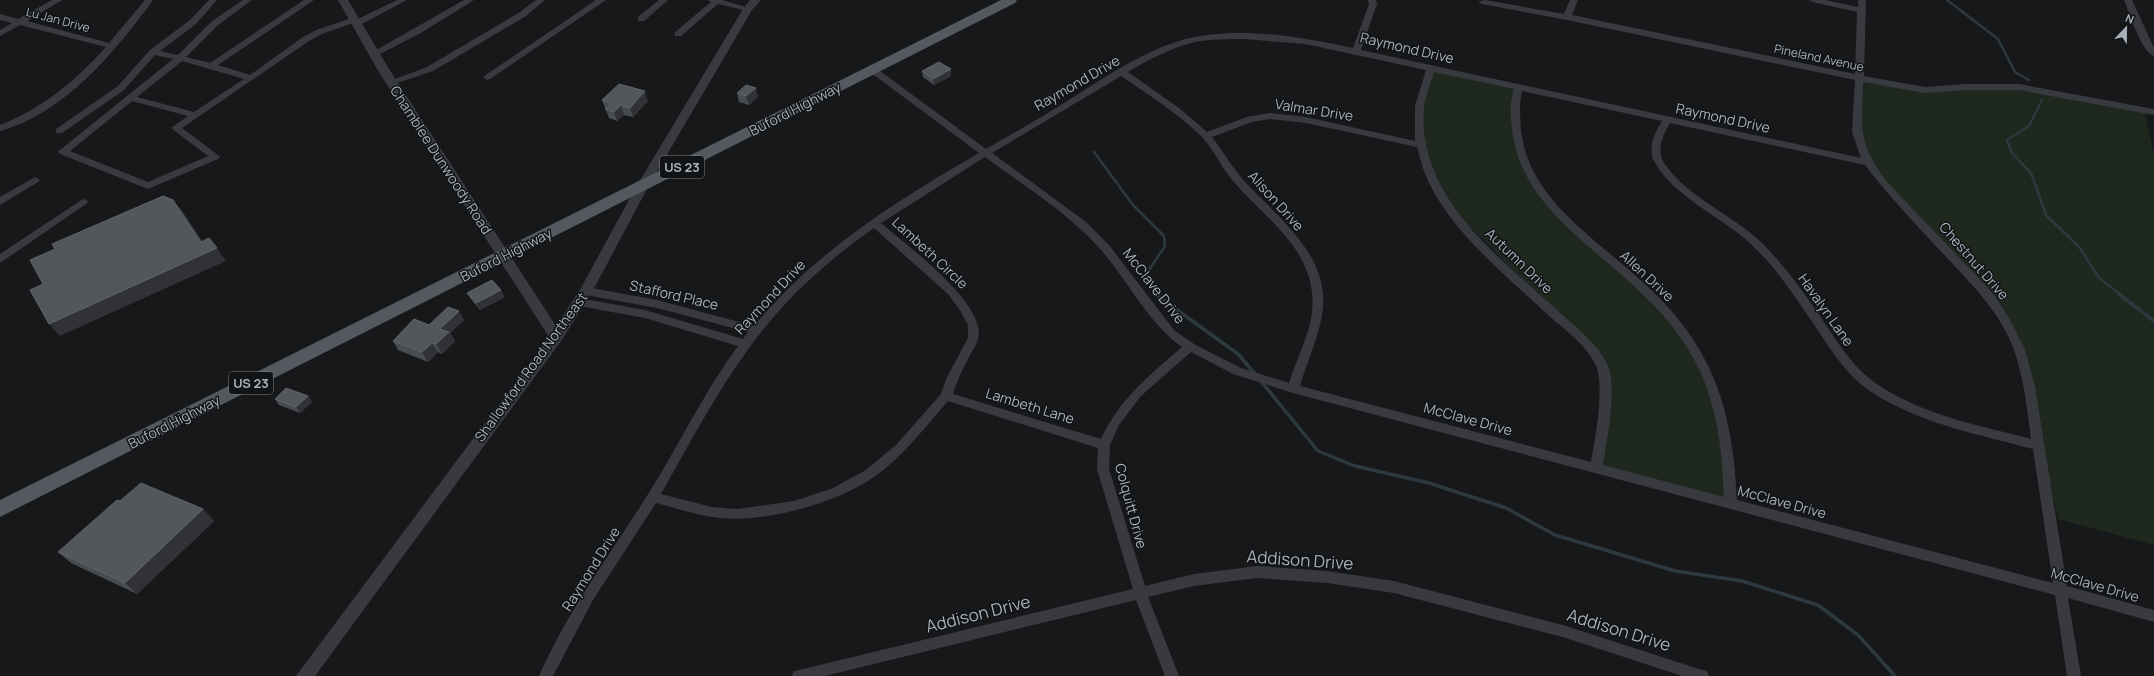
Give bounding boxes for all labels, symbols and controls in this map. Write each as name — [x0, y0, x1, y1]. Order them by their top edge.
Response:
street label: Lu Jan Drive — [24, 3, 92, 36]
north arrow — [2106, 8, 2146, 48]
text: N — [2123, 10, 2136, 27]
street label: Raymond Drive — [1358, 27, 1456, 68]
street label: Pineland Avenue — [1773, 40, 1866, 75]
street label: Raymond Drive — [1031, 50, 1123, 115]
street label: Buford Highway — [746, 77, 844, 140]
street label: Chamblee Dunwoody Road — [386, 82, 497, 238]
street label: Valmar Drive — [1274, 94, 1355, 125]
street label: Raymond Drive — [1674, 98, 1772, 137]
road number: US 23 — [660, 156, 704, 178]
street label: Alison Drive — [1244, 166, 1308, 235]
street label: Lambeth Circle — [888, 213, 972, 293]
street label: Chestnut Drive — [1935, 218, 2013, 304]
street label: Buford Highway — [457, 223, 555, 286]
street label: Autumn Drive — [1482, 224, 1557, 298]
street label: McClave Drive — [1119, 244, 1190, 327]
street label: Allen Drive — [1616, 246, 1678, 306]
street label: Raymond Drive — [730, 255, 809, 338]
street label: Havalyn Lane — [1794, 270, 1858, 350]
street label: Stafford Place — [628, 275, 720, 314]
street label: Shallowford Road Northeast — [470, 288, 592, 445]
road number: US 23 — [229, 372, 273, 394]
street label: Lambeth Lane — [984, 383, 1077, 428]
street label: Buford Highway — [125, 390, 223, 453]
street label: McClave Drive — [1422, 398, 1514, 439]
street label: Colquitt Drive — [1111, 461, 1152, 551]
street label: McClave Drive — [1736, 481, 1828, 522]
street label: Raymond Drive — [557, 523, 624, 614]
street label: Addison Drive — [1246, 544, 1354, 575]
street label: McClave Drive — [2049, 563, 2141, 606]
street label: Addison Drive — [923, 589, 1033, 638]
street label: Addison Drive — [1565, 603, 1674, 656]

